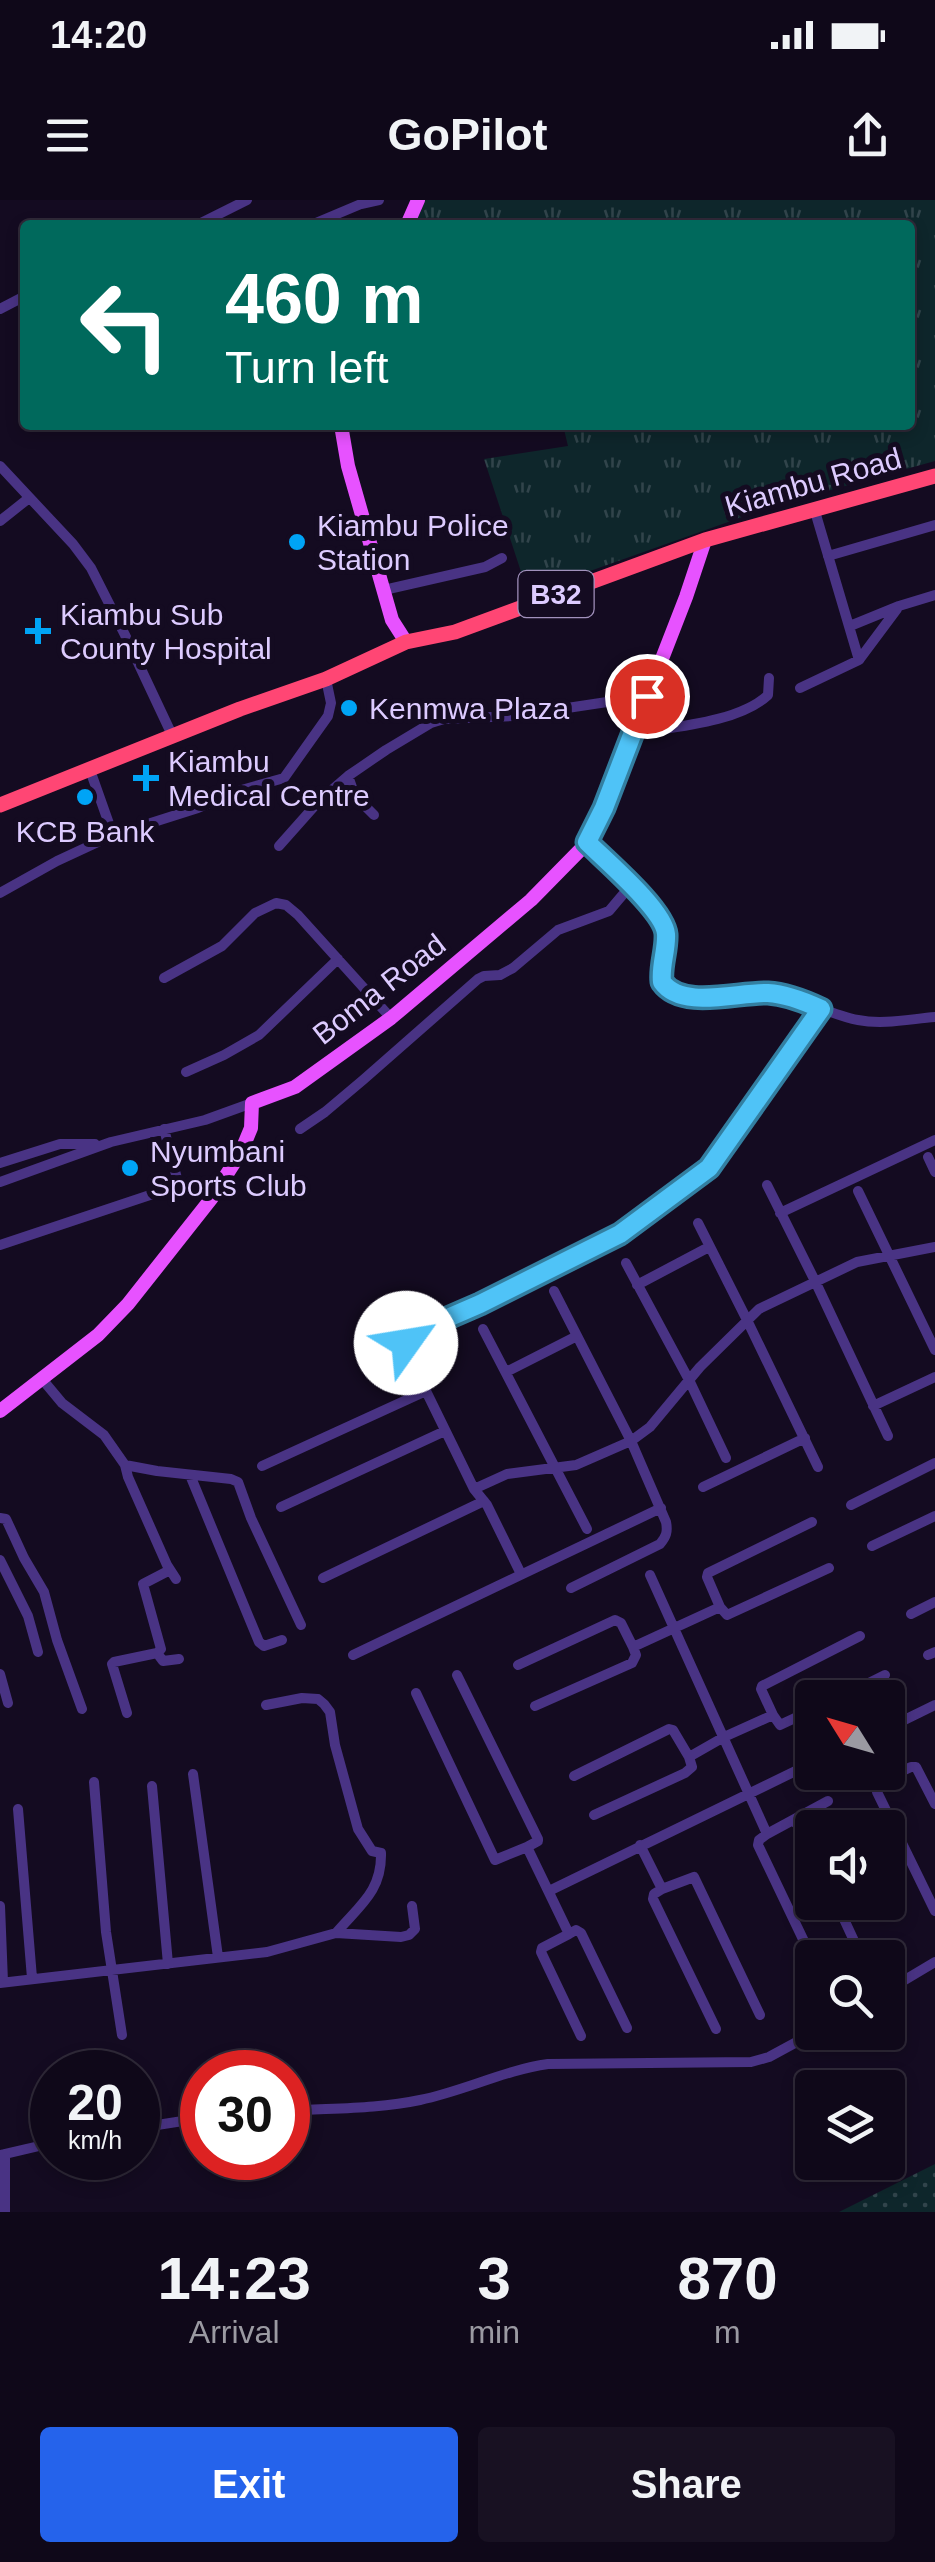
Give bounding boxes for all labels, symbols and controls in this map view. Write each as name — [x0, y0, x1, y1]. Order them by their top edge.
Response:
text: 14:20 — [50, 14, 147, 56]
icon: menu — [40, 108, 95, 163]
icon: share — [840, 108, 895, 163]
text: GoPilot — [388, 109, 547, 160]
icon: left — [60, 260, 190, 390]
text: 460 m — [225, 260, 423, 338]
text: Turn left — [225, 342, 388, 393]
street label: Kiambu Road — [721, 441, 905, 523]
place label: Kiambu Police Station — [317, 509, 509, 576]
marker: Kiambu Police Station — [286, 531, 308, 553]
road number: B32 — [518, 571, 594, 617]
place label: Kiambu Sub County Hospital — [60, 598, 272, 665]
marker: Kiambu Sub County Hospital — [25, 618, 51, 644]
pin — [605, 654, 690, 739]
icon: arrive — [620, 669, 675, 724]
place label: Kenmwa Plaza — [369, 692, 569, 725]
marker: Kenmwa Plaza — [338, 697, 360, 719]
place label: Kiambu Medical Centre — [168, 745, 370, 812]
marker: Kiambu Medical Centre — [133, 765, 159, 791]
marker: KCB Bank — [74, 786, 96, 808]
place label: KCB Bank — [16, 815, 155, 848]
street label: Boma Road — [306, 927, 452, 1051]
place label: Nyumbani Sports Club — [150, 1135, 307, 1202]
marker: Nyumbani Sports Club — [119, 1157, 141, 1179]
position arrow — [354, 1291, 458, 1395]
north arrow — [795, 1680, 905, 1790]
map controls — [795, 1680, 905, 2180]
button: sound — [795, 1810, 905, 1920]
button: search — [795, 1940, 905, 2050]
speed limit sign: 30 — [180, 2050, 310, 2180]
button: layers — [795, 2070, 905, 2180]
text: 20 — [67, 2075, 123, 2131]
text: km/h — [68, 2126, 122, 2154]
text: 14:23 — [157, 2245, 311, 2312]
text: 3 — [477, 2245, 511, 2312]
text: 870 — [677, 2245, 778, 2312]
text: Arrival — [189, 2314, 280, 2350]
text: min — [468, 2314, 520, 2350]
text: m — [714, 2314, 741, 2350]
button: Exit — [40, 2427, 458, 2542]
button: Share — [478, 2427, 895, 2542]

